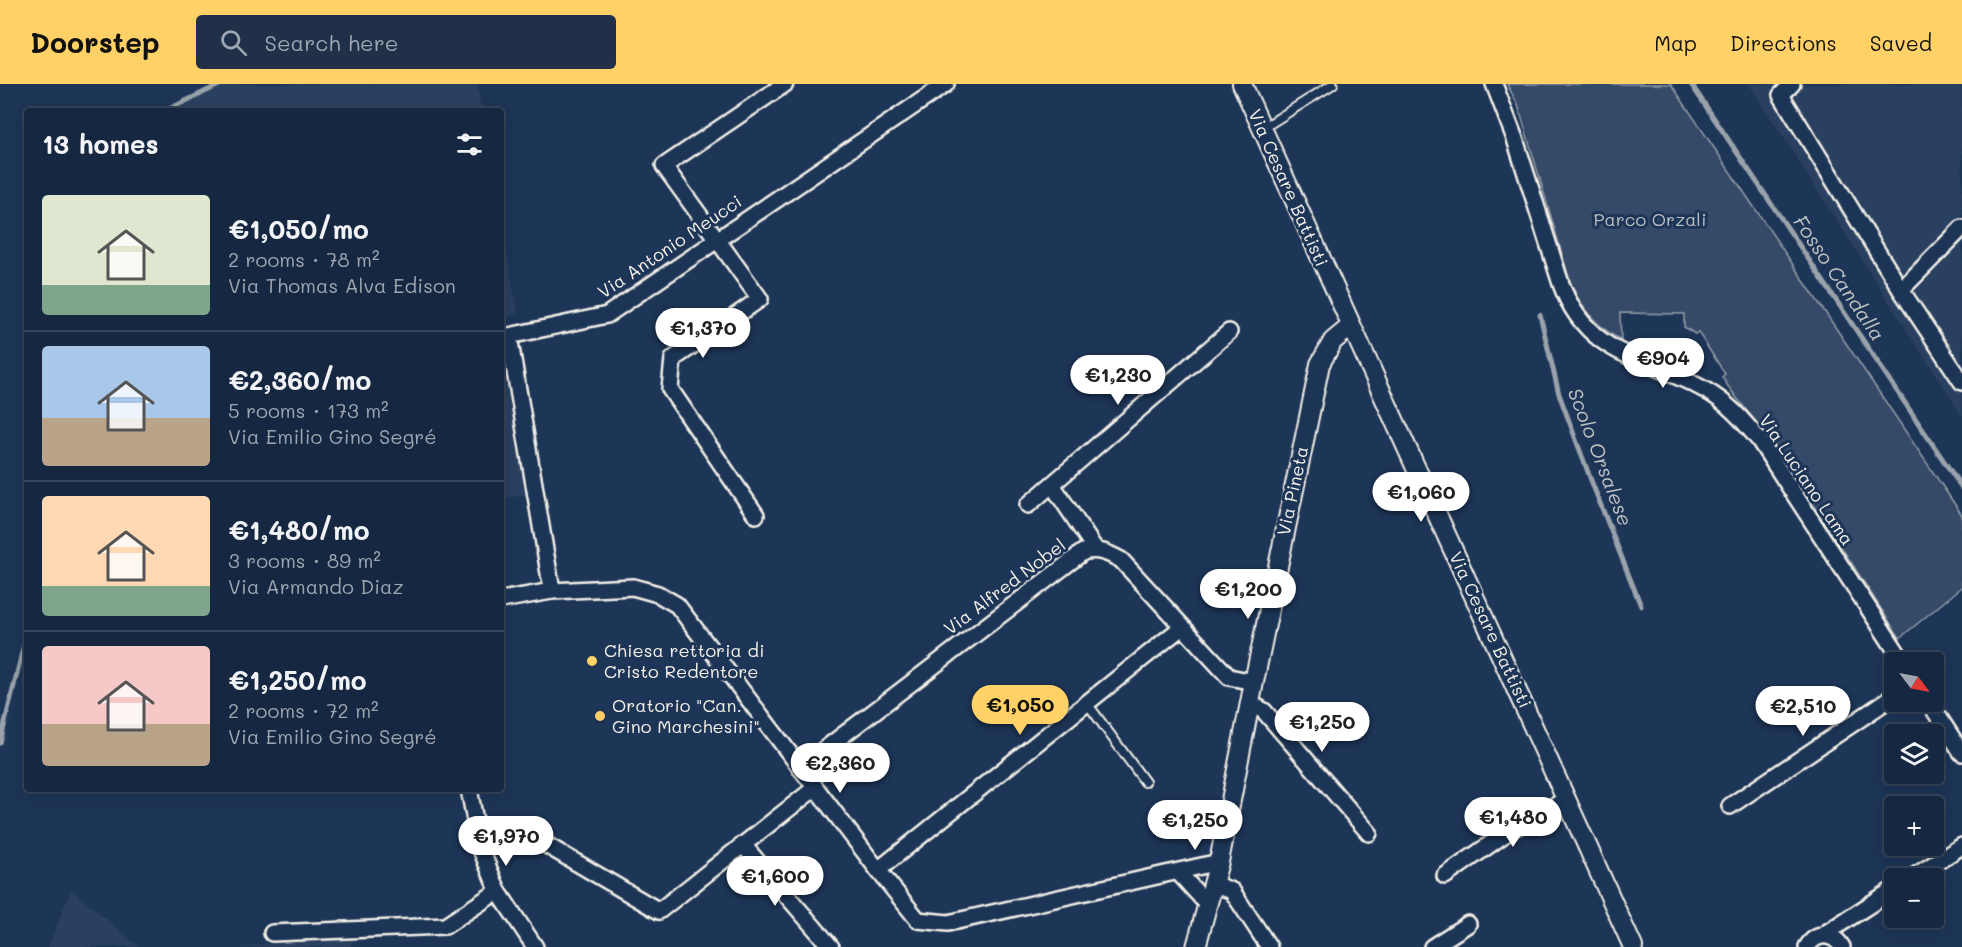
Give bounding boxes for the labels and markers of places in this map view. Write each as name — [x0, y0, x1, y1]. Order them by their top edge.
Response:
pin: €1,370 — [654, 308, 752, 359]
pin: €904 — [1627, 338, 1699, 389]
pin: €1,230 — [1069, 355, 1167, 406]
pin: €1,060 — [1372, 472, 1470, 523]
pin: €1,200 — [1199, 569, 1297, 620]
place label: Chiesa rettoria di Cristo Redentore — [604, 638, 765, 683]
marker: Chiesa rettoria di Cristo Redentore — [585, 654, 599, 668]
pin: €1,050 — [971, 685, 1069, 736]
pin: €2,510 — [1754, 686, 1852, 737]
place label: Oratorio "Can. Gino Marchesini" — [612, 693, 760, 738]
pin: €1,250 — [1273, 702, 1371, 753]
marker: Oratorio "Can. Gino Marchesini" — [593, 709, 607, 723]
pin: €2,360 — [791, 743, 889, 794]
pin: €1,480 — [1464, 797, 1562, 848]
pin: €1,250 — [1146, 800, 1244, 851]
pin: €1,970 — [457, 816, 555, 867]
pin: €1,600 — [726, 856, 824, 907]

